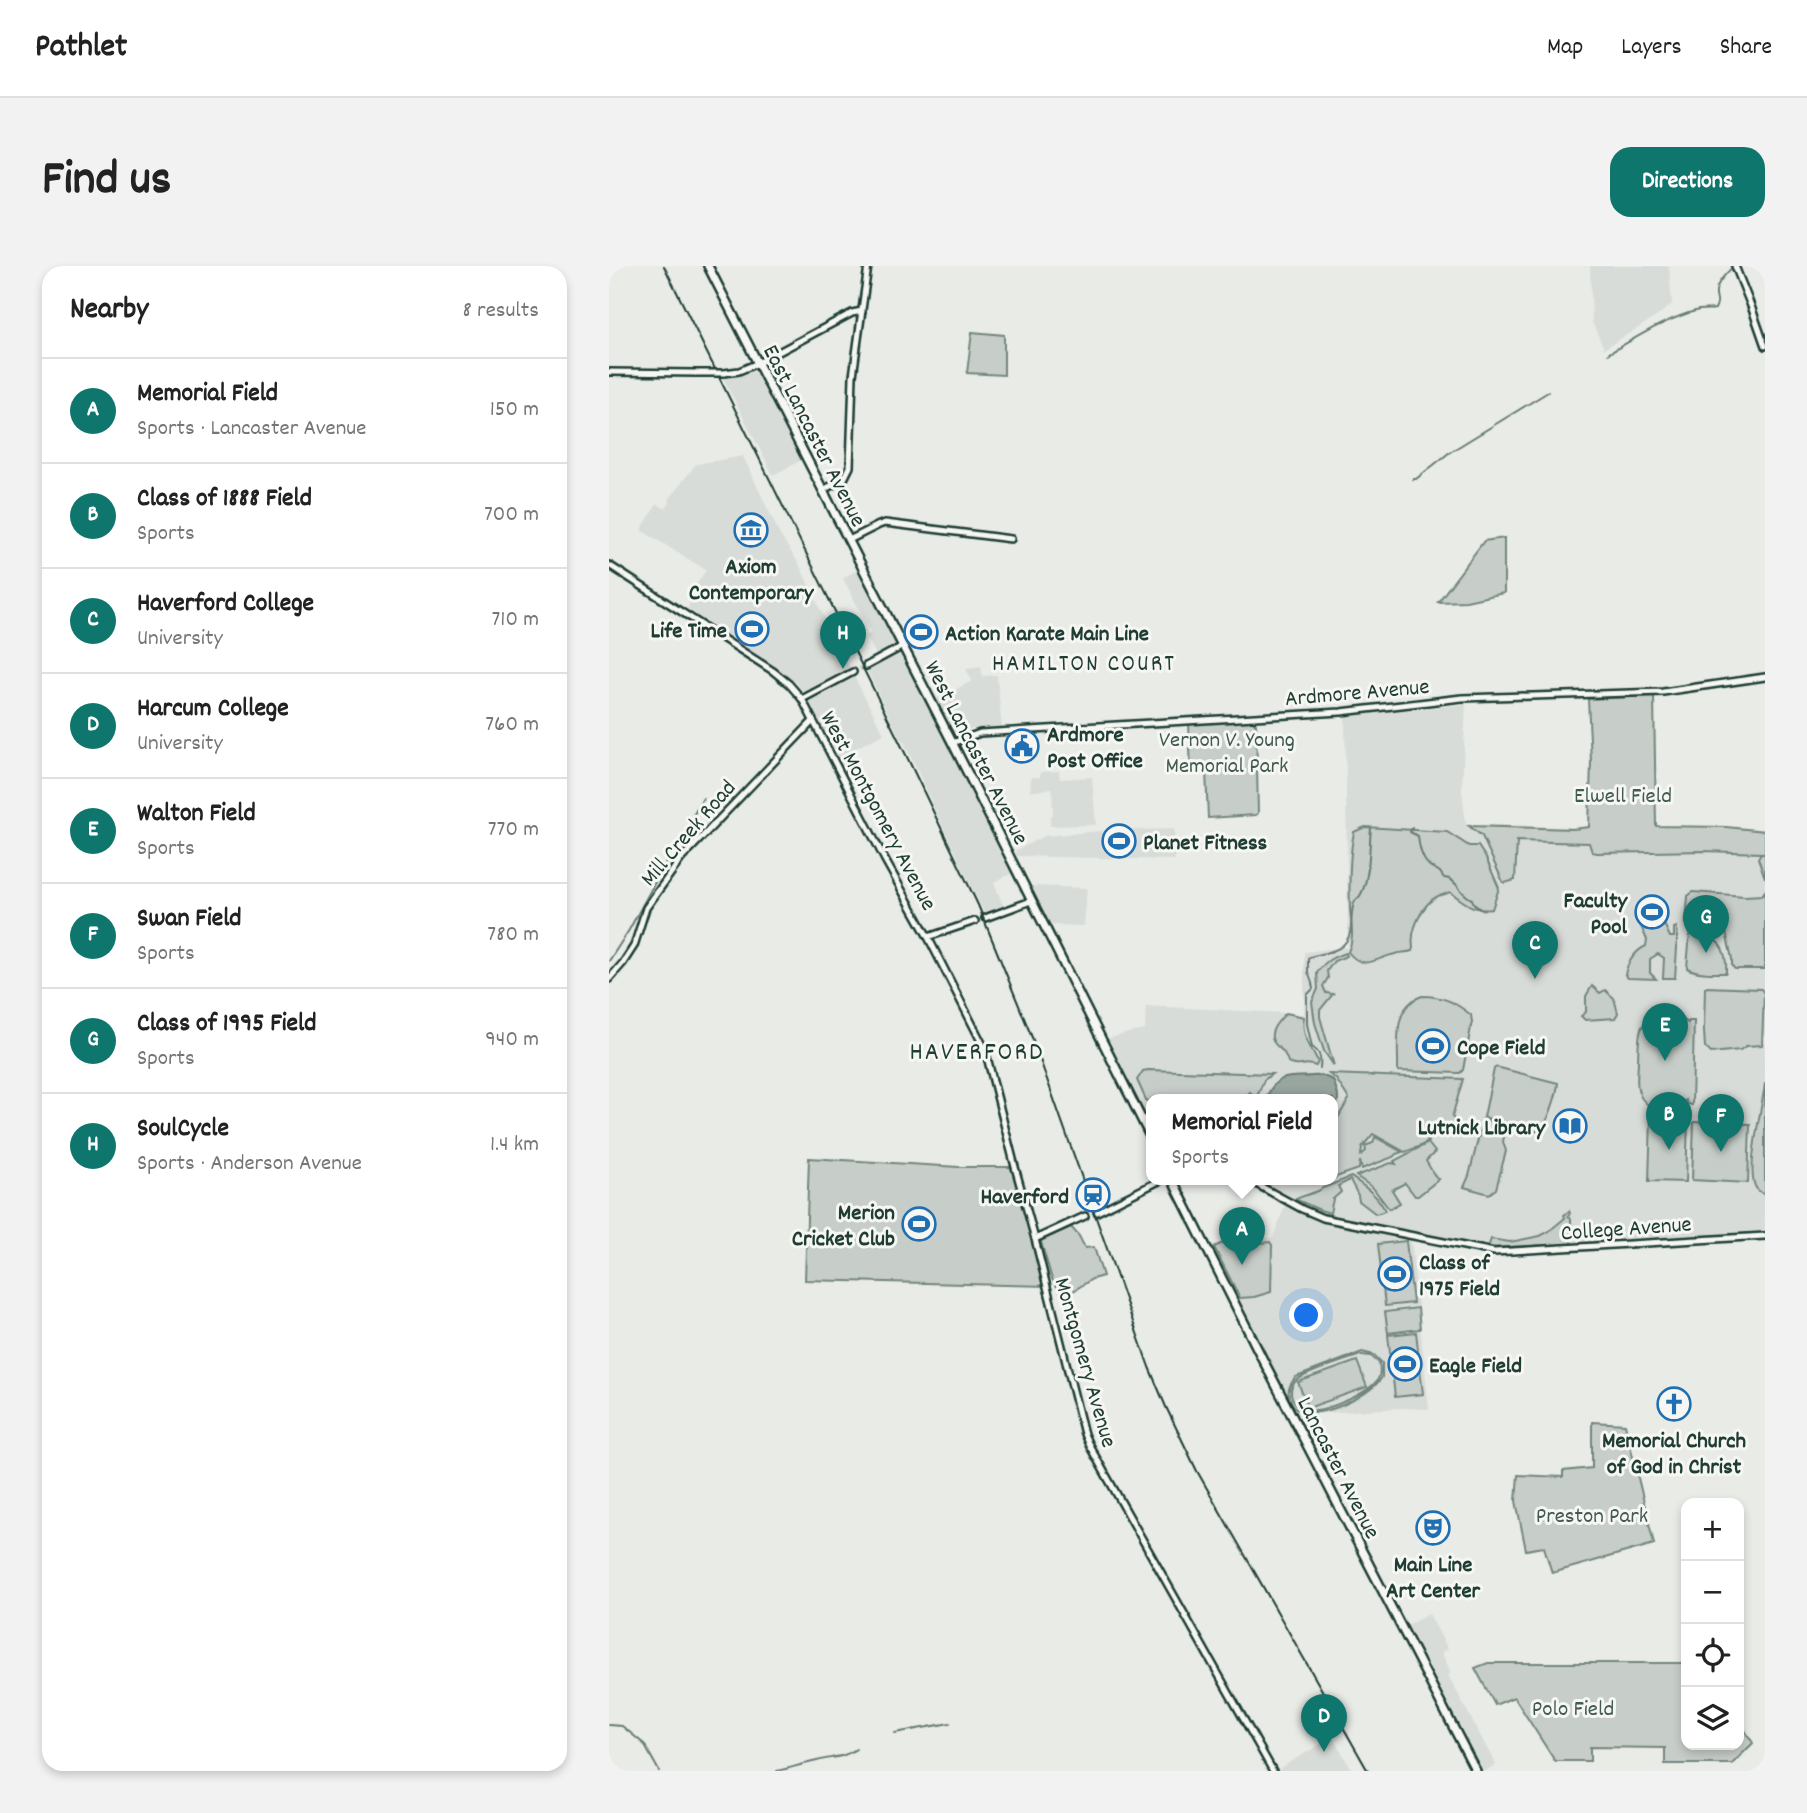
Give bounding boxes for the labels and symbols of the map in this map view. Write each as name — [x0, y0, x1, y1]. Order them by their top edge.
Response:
street label: East Lancaster Avenue — [753, 340, 873, 533]
museum icon: Axiom Contemporary — [732, 511, 770, 549]
place label: Axiom Contemporary — [689, 552, 815, 611]
sports icon: Life Time — [733, 610, 771, 648]
pin: H — [820, 611, 866, 669]
sports icon: Action Karate Main Line — [902, 613, 940, 651]
place label: Life Time — [651, 616, 727, 649]
place label: Action Karate Main Line — [945, 619, 1149, 652]
district label: HAMILTON COURT — [992, 648, 1176, 682]
street label: West Lancaster Avenue — [914, 656, 1036, 851]
street label: Ardmore Avenue — [1284, 672, 1431, 717]
street label: West Montgomery Avenue — [810, 706, 944, 917]
place label: Ardmore Post Office — [1047, 720, 1143, 779]
park label: Vernon V. Young Memorial Park — [1159, 725, 1295, 784]
public building icon: Ardmore Post Office — [1003, 727, 1041, 765]
street label: Mill Creek Road — [634, 774, 745, 895]
park label: Elwell Field — [1574, 781, 1672, 814]
sports icon: Planet Fitness — [1100, 822, 1138, 860]
place label: Planet Fitness — [1143, 828, 1268, 861]
place label: Faculty Pool — [1564, 886, 1629, 945]
sports icon: Faculty Pool — [1633, 893, 1671, 931]
pin: G — [1683, 895, 1729, 953]
pin: C — [1512, 921, 1558, 979]
pin: E — [1642, 1003, 1688, 1061]
sports icon: Cope Field — [1414, 1027, 1452, 1065]
place label: Cope Field — [1457, 1033, 1545, 1066]
district label: HAVERFORD — [909, 1035, 1045, 1072]
pin: B — [1646, 1092, 1692, 1150]
pin: F — [1698, 1094, 1744, 1152]
library icon: Lutnick Library — [1551, 1107, 1589, 1145]
place label: Lutnick Library — [1418, 1113, 1547, 1146]
station icon: Haverford — [1074, 1176, 1112, 1214]
place label: Haverford — [981, 1182, 1069, 1215]
place label: Merion Cricket Club — [792, 1198, 895, 1257]
sports icon: Merion Cricket Club — [900, 1205, 938, 1243]
pin: A — [1219, 1207, 1265, 1265]
street label: College Avenue — [1560, 1209, 1693, 1252]
place label: Class of 1975 Field — [1419, 1248, 1500, 1307]
sports icon: Class of 1975 Field — [1376, 1255, 1414, 1293]
street label: Montgomery Avenue — [1044, 1274, 1124, 1452]
your location — [1289, 1298, 1323, 1332]
sports icon: Eagle Field — [1386, 1345, 1424, 1383]
place label: Eagle Field — [1429, 1351, 1522, 1384]
church icon: Memorial Church of God in Christ — [1655, 1385, 1693, 1423]
street label: Lancaster Avenue — [1287, 1392, 1387, 1546]
place label: Memorial Church of God in Christ — [1602, 1426, 1746, 1485]
park label: Preston Park — [1536, 1501, 1648, 1534]
theatre icon: Main Line Art Center — [1414, 1509, 1452, 1547]
place label: Main Line Art Center — [1386, 1550, 1481, 1609]
pin: D — [1301, 1694, 1347, 1752]
park label: Polo Field — [1532, 1694, 1614, 1727]

